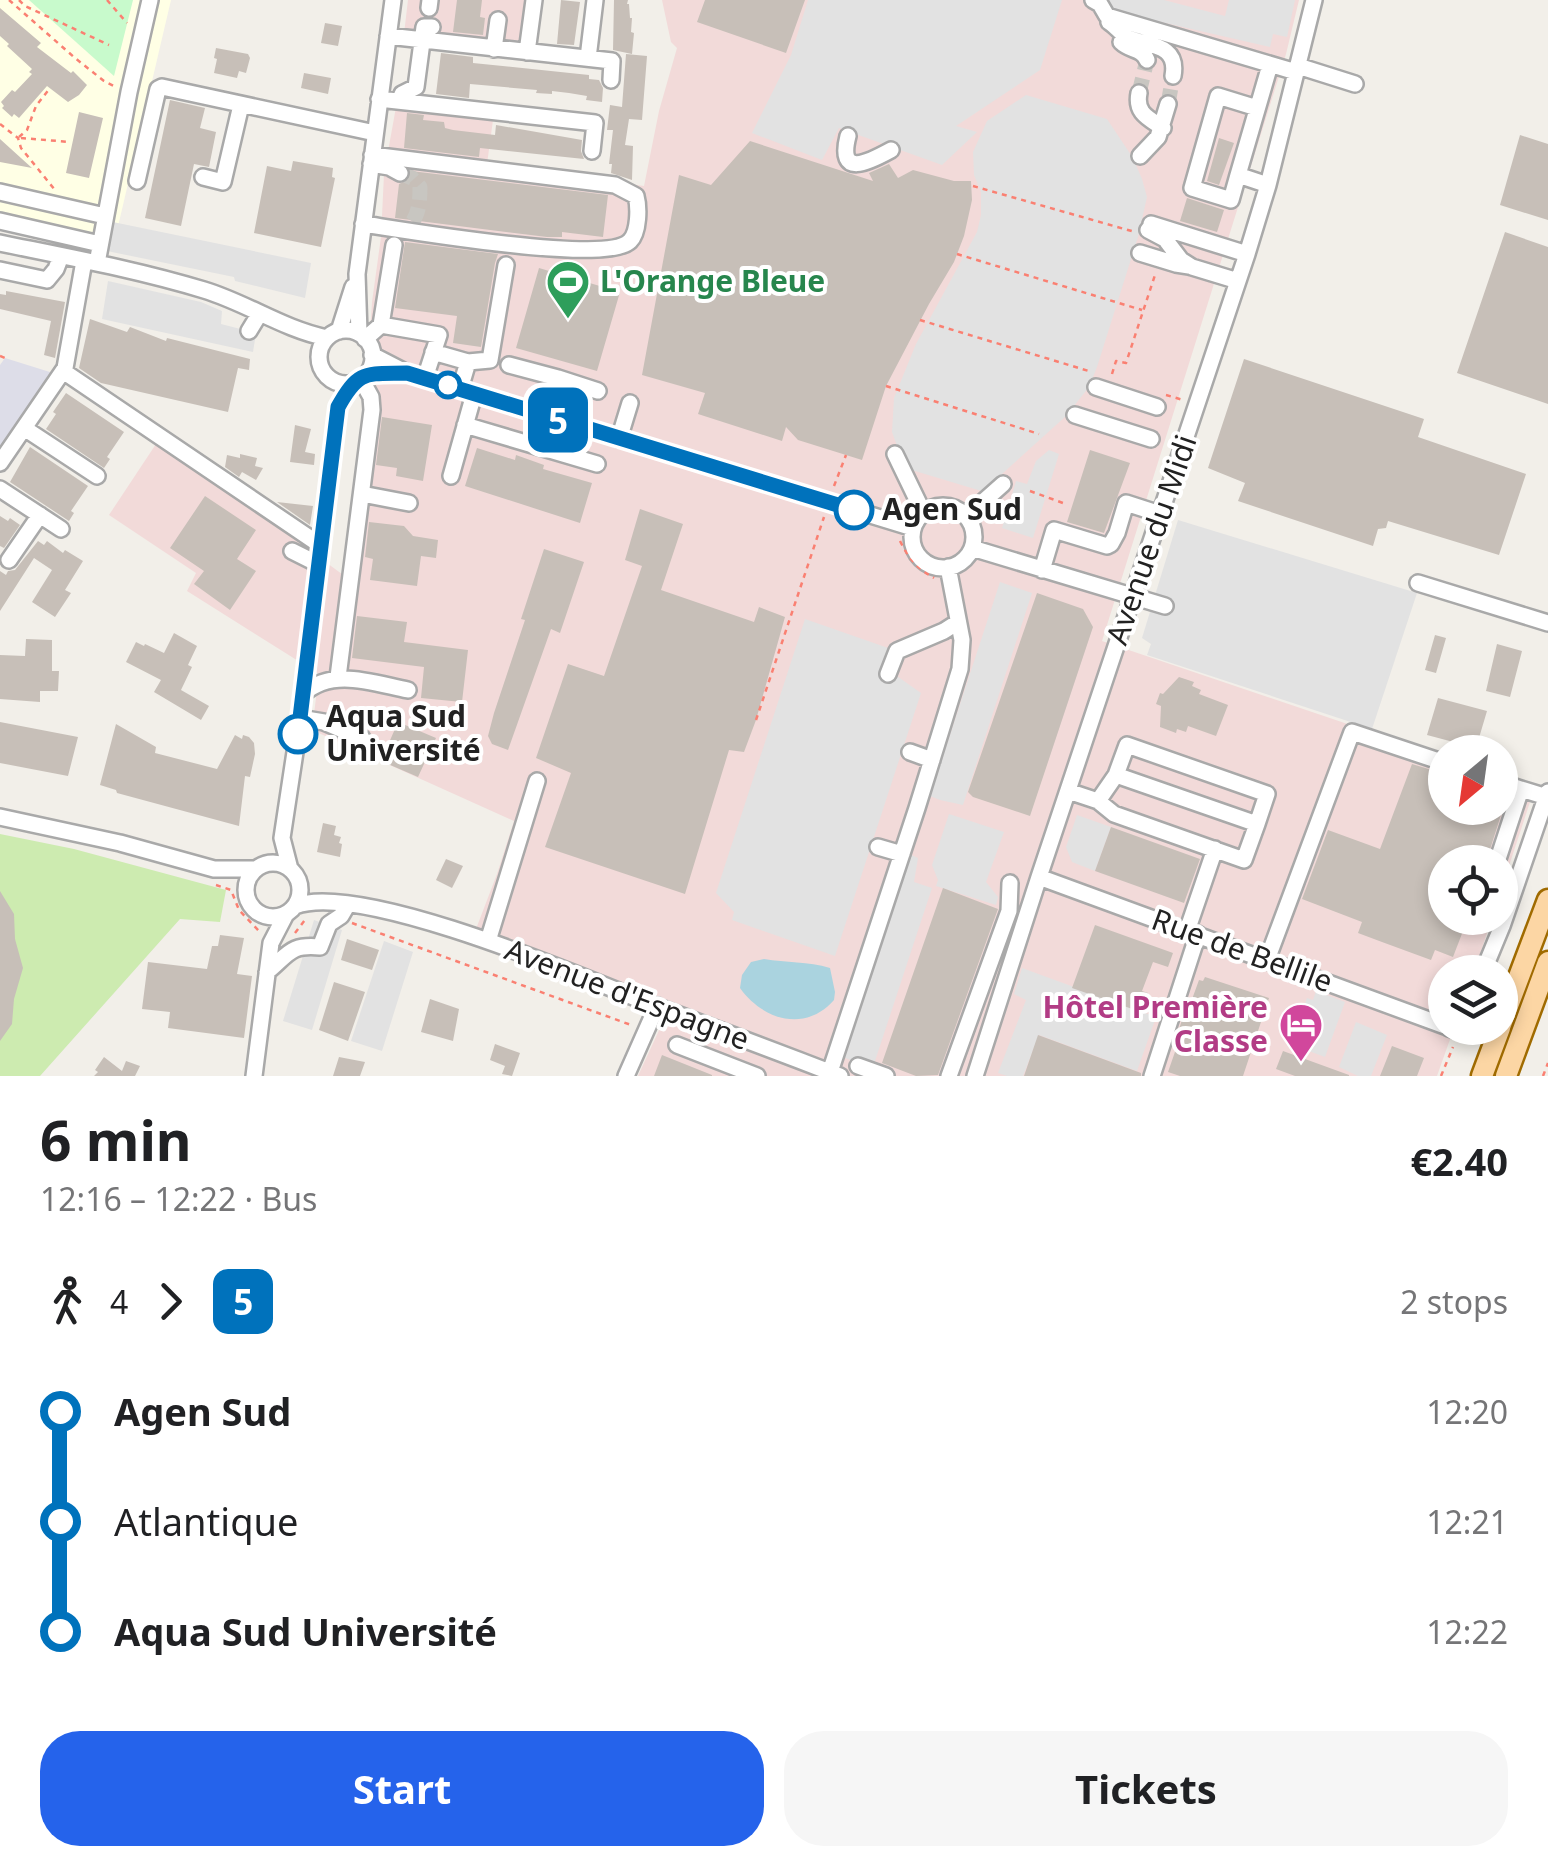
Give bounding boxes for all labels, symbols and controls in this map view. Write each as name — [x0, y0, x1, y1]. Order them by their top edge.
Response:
sports icon: L'Orange Bleue — [545, 259, 591, 320]
place label: L'Orange Bleue — [600, 260, 825, 301]
unlabelled marker — [435, 372, 461, 398]
line badge: 5 — [526, 388, 590, 452]
text: 5 — [548, 397, 568, 444]
street label: Avenue du Midi — [1096, 429, 1206, 650]
place label: Agen Sud — [882, 488, 1022, 529]
marker: Agen Sud — [835, 491, 873, 529]
place label: Aqua Sud Université — [326, 695, 481, 770]
marker: Aqua Sud Université — [279, 715, 317, 753]
north arrow — [1428, 735, 1518, 825]
map controls — [1428, 735, 1518, 1045]
button: locate — [1428, 845, 1518, 935]
street label: Rue de Bellile — [1147, 898, 1339, 1001]
street label: Avenue d'Espagne — [499, 928, 756, 1059]
button: layers — [1428, 955, 1518, 1045]
place label: Hôtel Première Classe — [1042, 986, 1268, 1061]
hotel icon: Hôtel Première Classe — [1278, 1002, 1324, 1063]
text: 6 min — [40, 1102, 192, 1177]
text: €2.40 — [1410, 1135, 1508, 1187]
text: 12:16 – 12:22 · Bus — [40, 1177, 317, 1220]
icon: walk — [40, 1274, 95, 1329]
icon: forward — [143, 1274, 198, 1329]
text: 5 — [233, 1278, 253, 1325]
text: 4 — [110, 1280, 128, 1323]
text: 2 stops — [1400, 1280, 1508, 1323]
text: Agen Sud — [114, 1385, 291, 1437]
text: 12:20 — [1426, 1390, 1508, 1433]
text: Atlantique — [114, 1495, 298, 1547]
text: 12:21 — [1426, 1500, 1508, 1543]
text: Aqua Sud Université — [114, 1605, 497, 1657]
text: 12:22 — [1426, 1610, 1508, 1653]
button: Start — [40, 1731, 764, 1846]
button: Tickets — [784, 1731, 1508, 1846]

